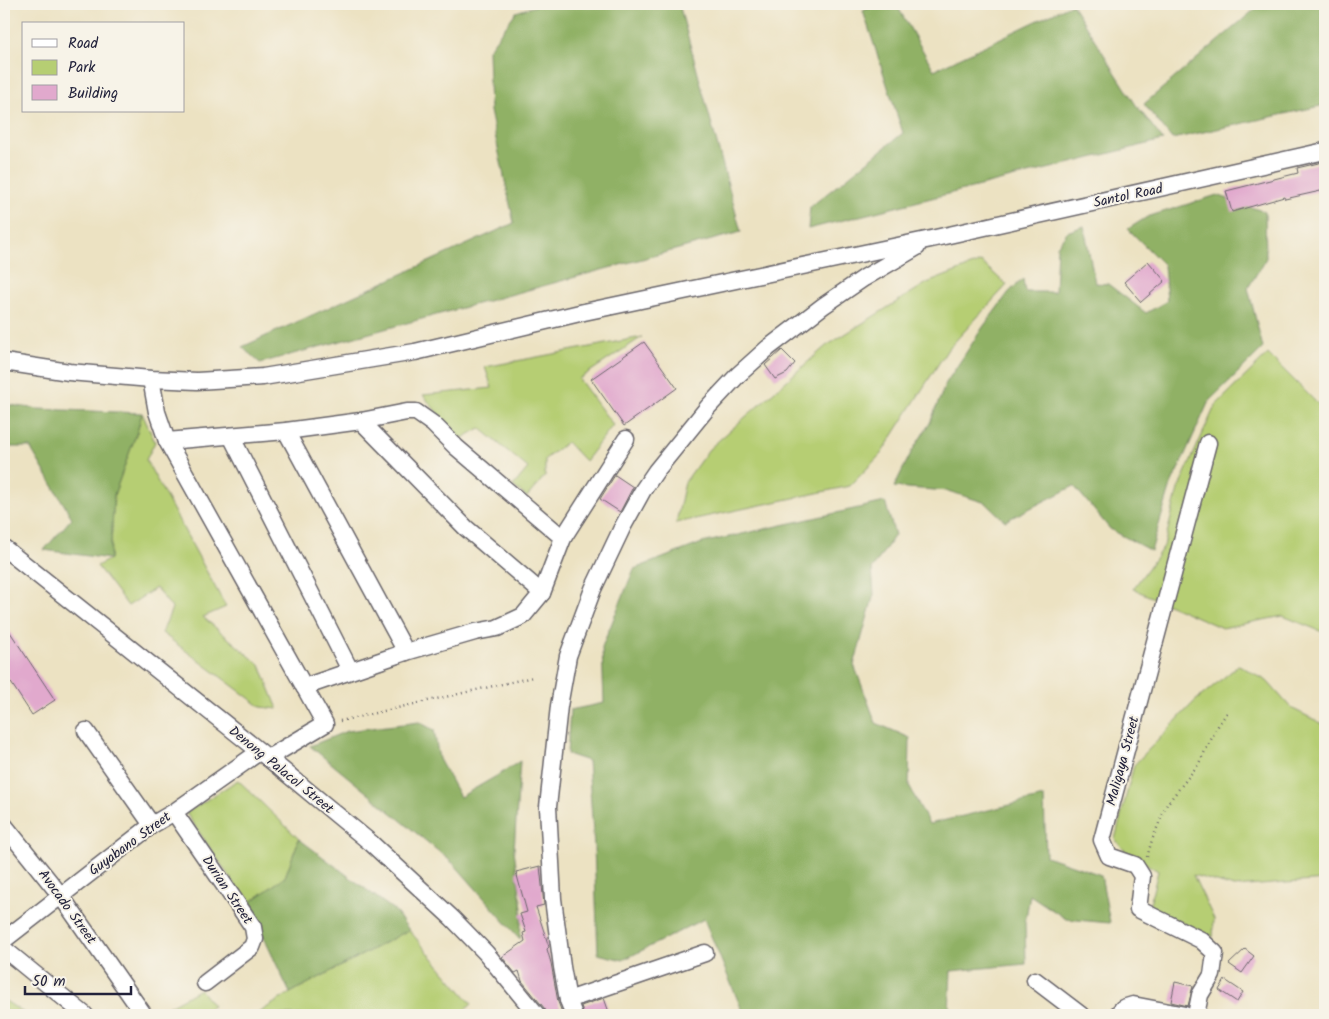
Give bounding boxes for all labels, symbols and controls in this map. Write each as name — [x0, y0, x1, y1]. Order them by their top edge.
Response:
legend — [22, 22, 185, 112]
text: Road — [68, 32, 99, 56]
text: Park — [68, 56, 96, 80]
text: Building — [68, 82, 118, 106]
street label: Santol Road — [1091, 178, 1166, 214]
street label: Maligaya Street — [1100, 713, 1146, 808]
street label: Denong Palacol Street — [224, 720, 339, 820]
street label: Guyabano Street — [84, 806, 176, 881]
street label: Durian Street — [196, 851, 258, 929]
street label: Avocado Street — [32, 865, 102, 950]
scale bar — [25, 964, 131, 996]
text: 50 m — [32, 970, 66, 994]

